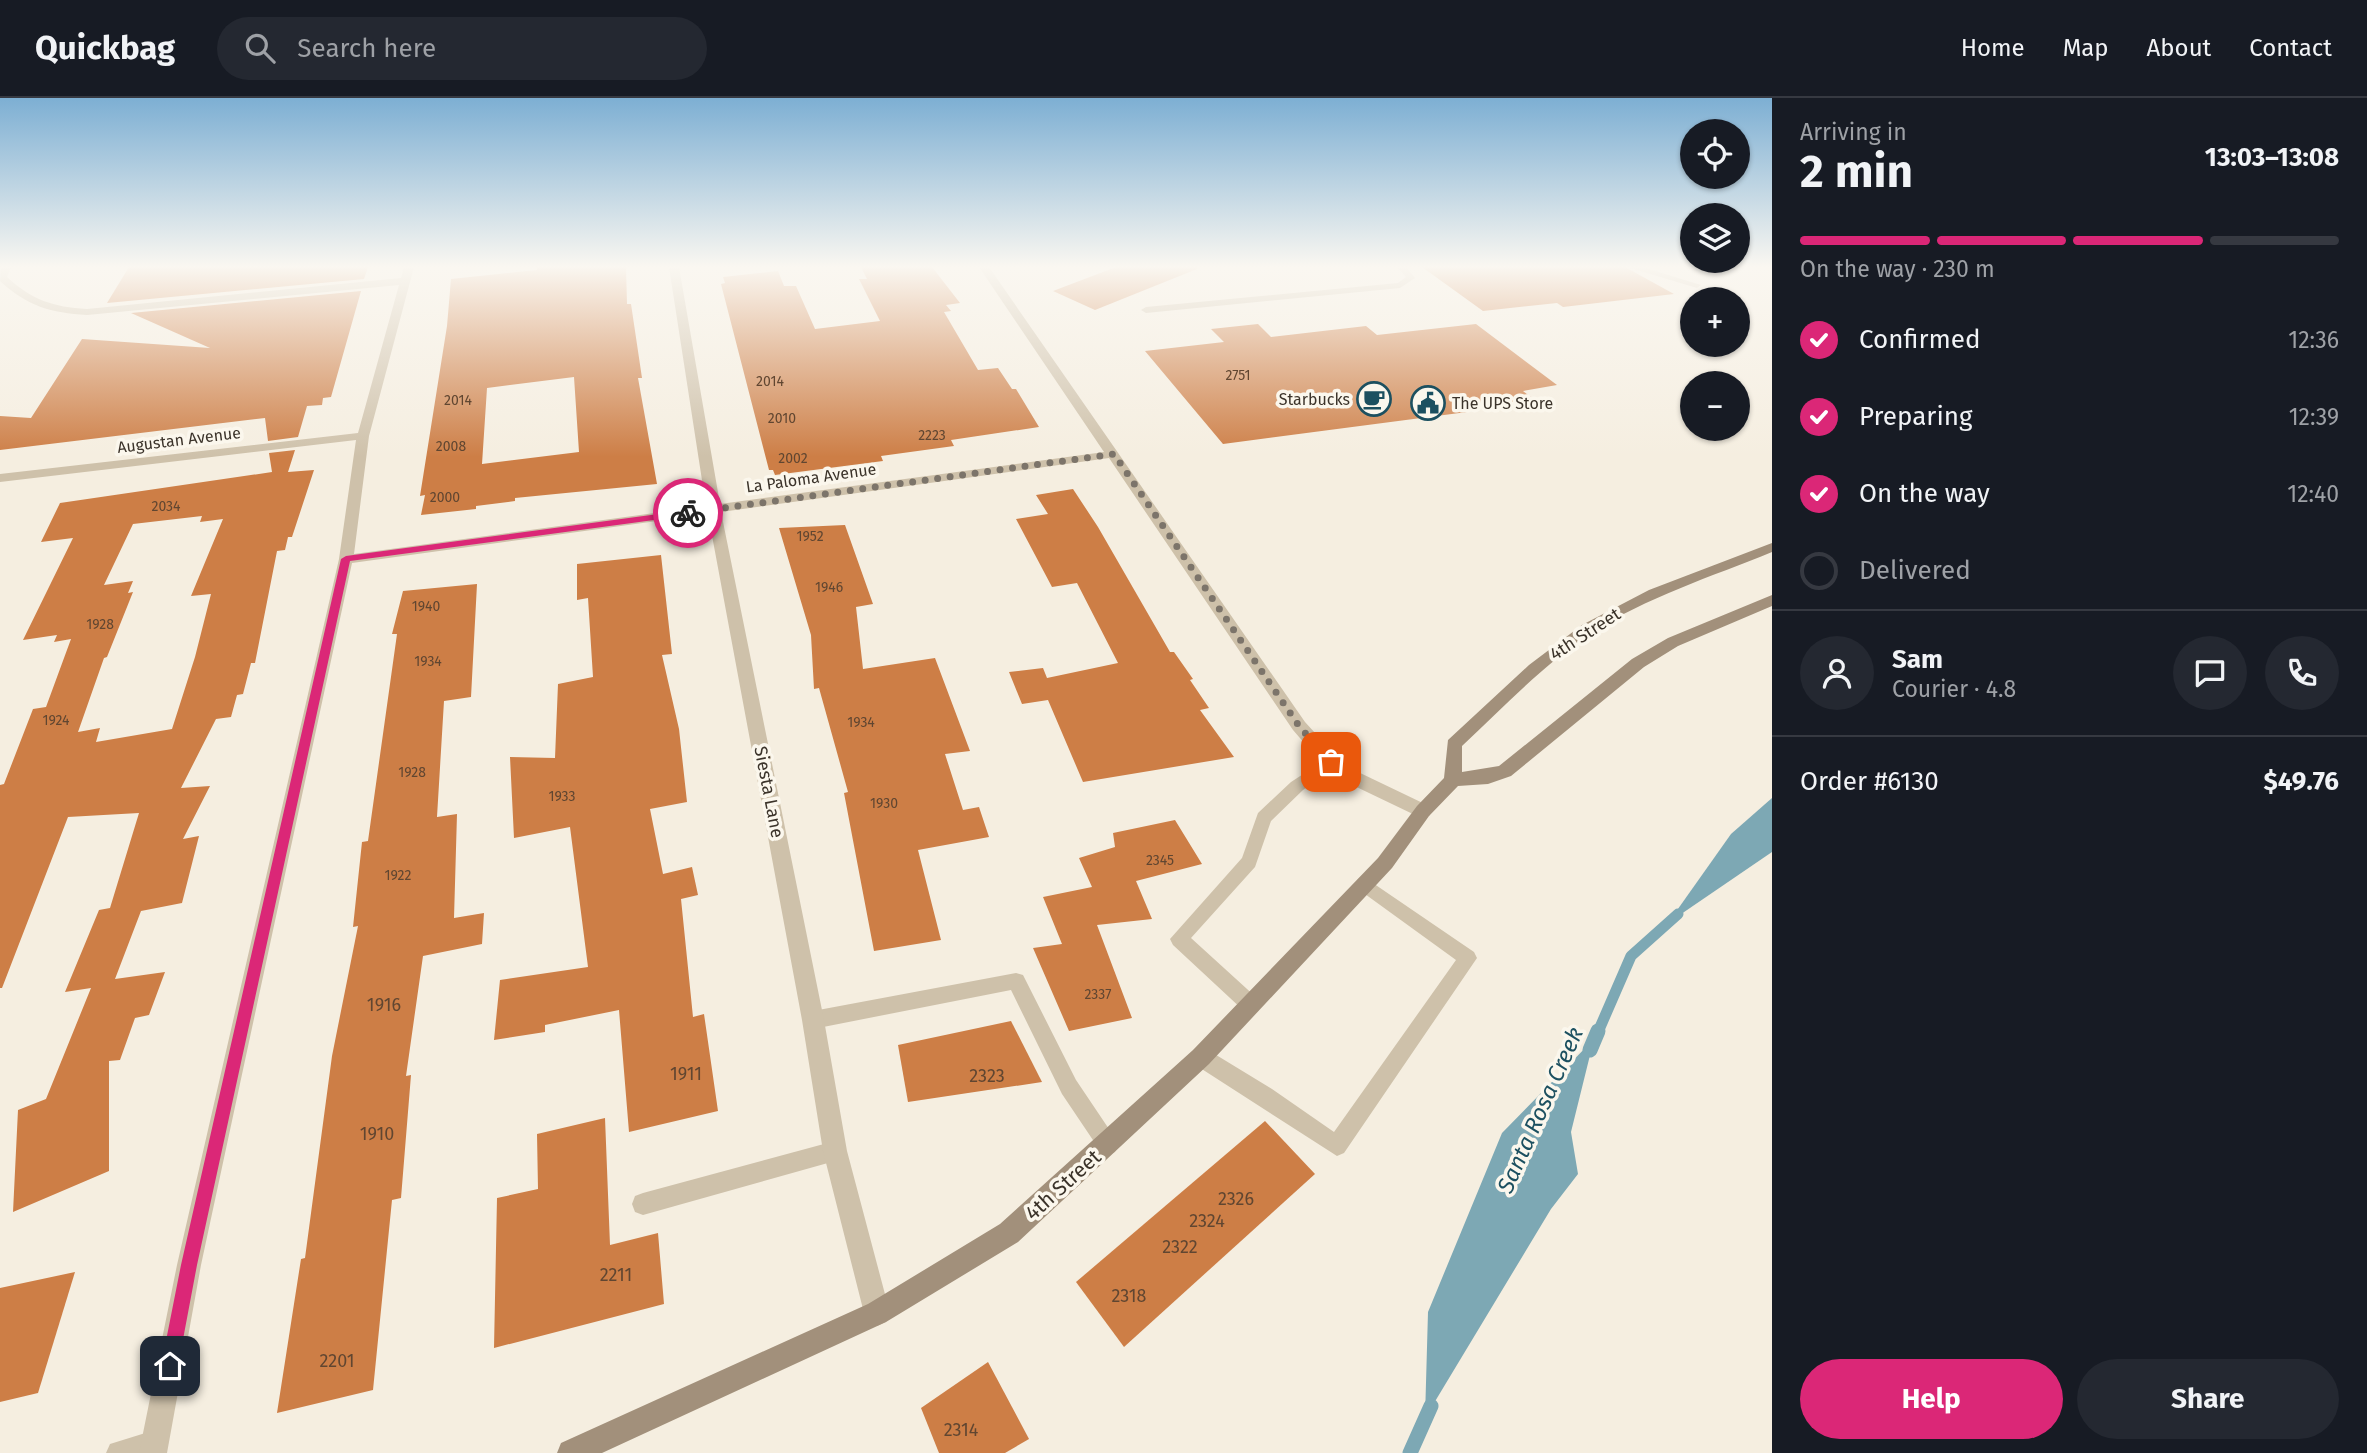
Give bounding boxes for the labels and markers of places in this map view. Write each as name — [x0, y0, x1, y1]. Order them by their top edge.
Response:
cafe icon: Starbucks — [1355, 380, 1393, 418]
public building icon: The UPS Store — [1409, 384, 1447, 422]
place label: Starbucks — [1279, 390, 1350, 409]
place label: The UPS Store — [1452, 394, 1553, 413]
pin — [1301, 732, 1361, 792]
pin — [140, 1336, 200, 1396]

